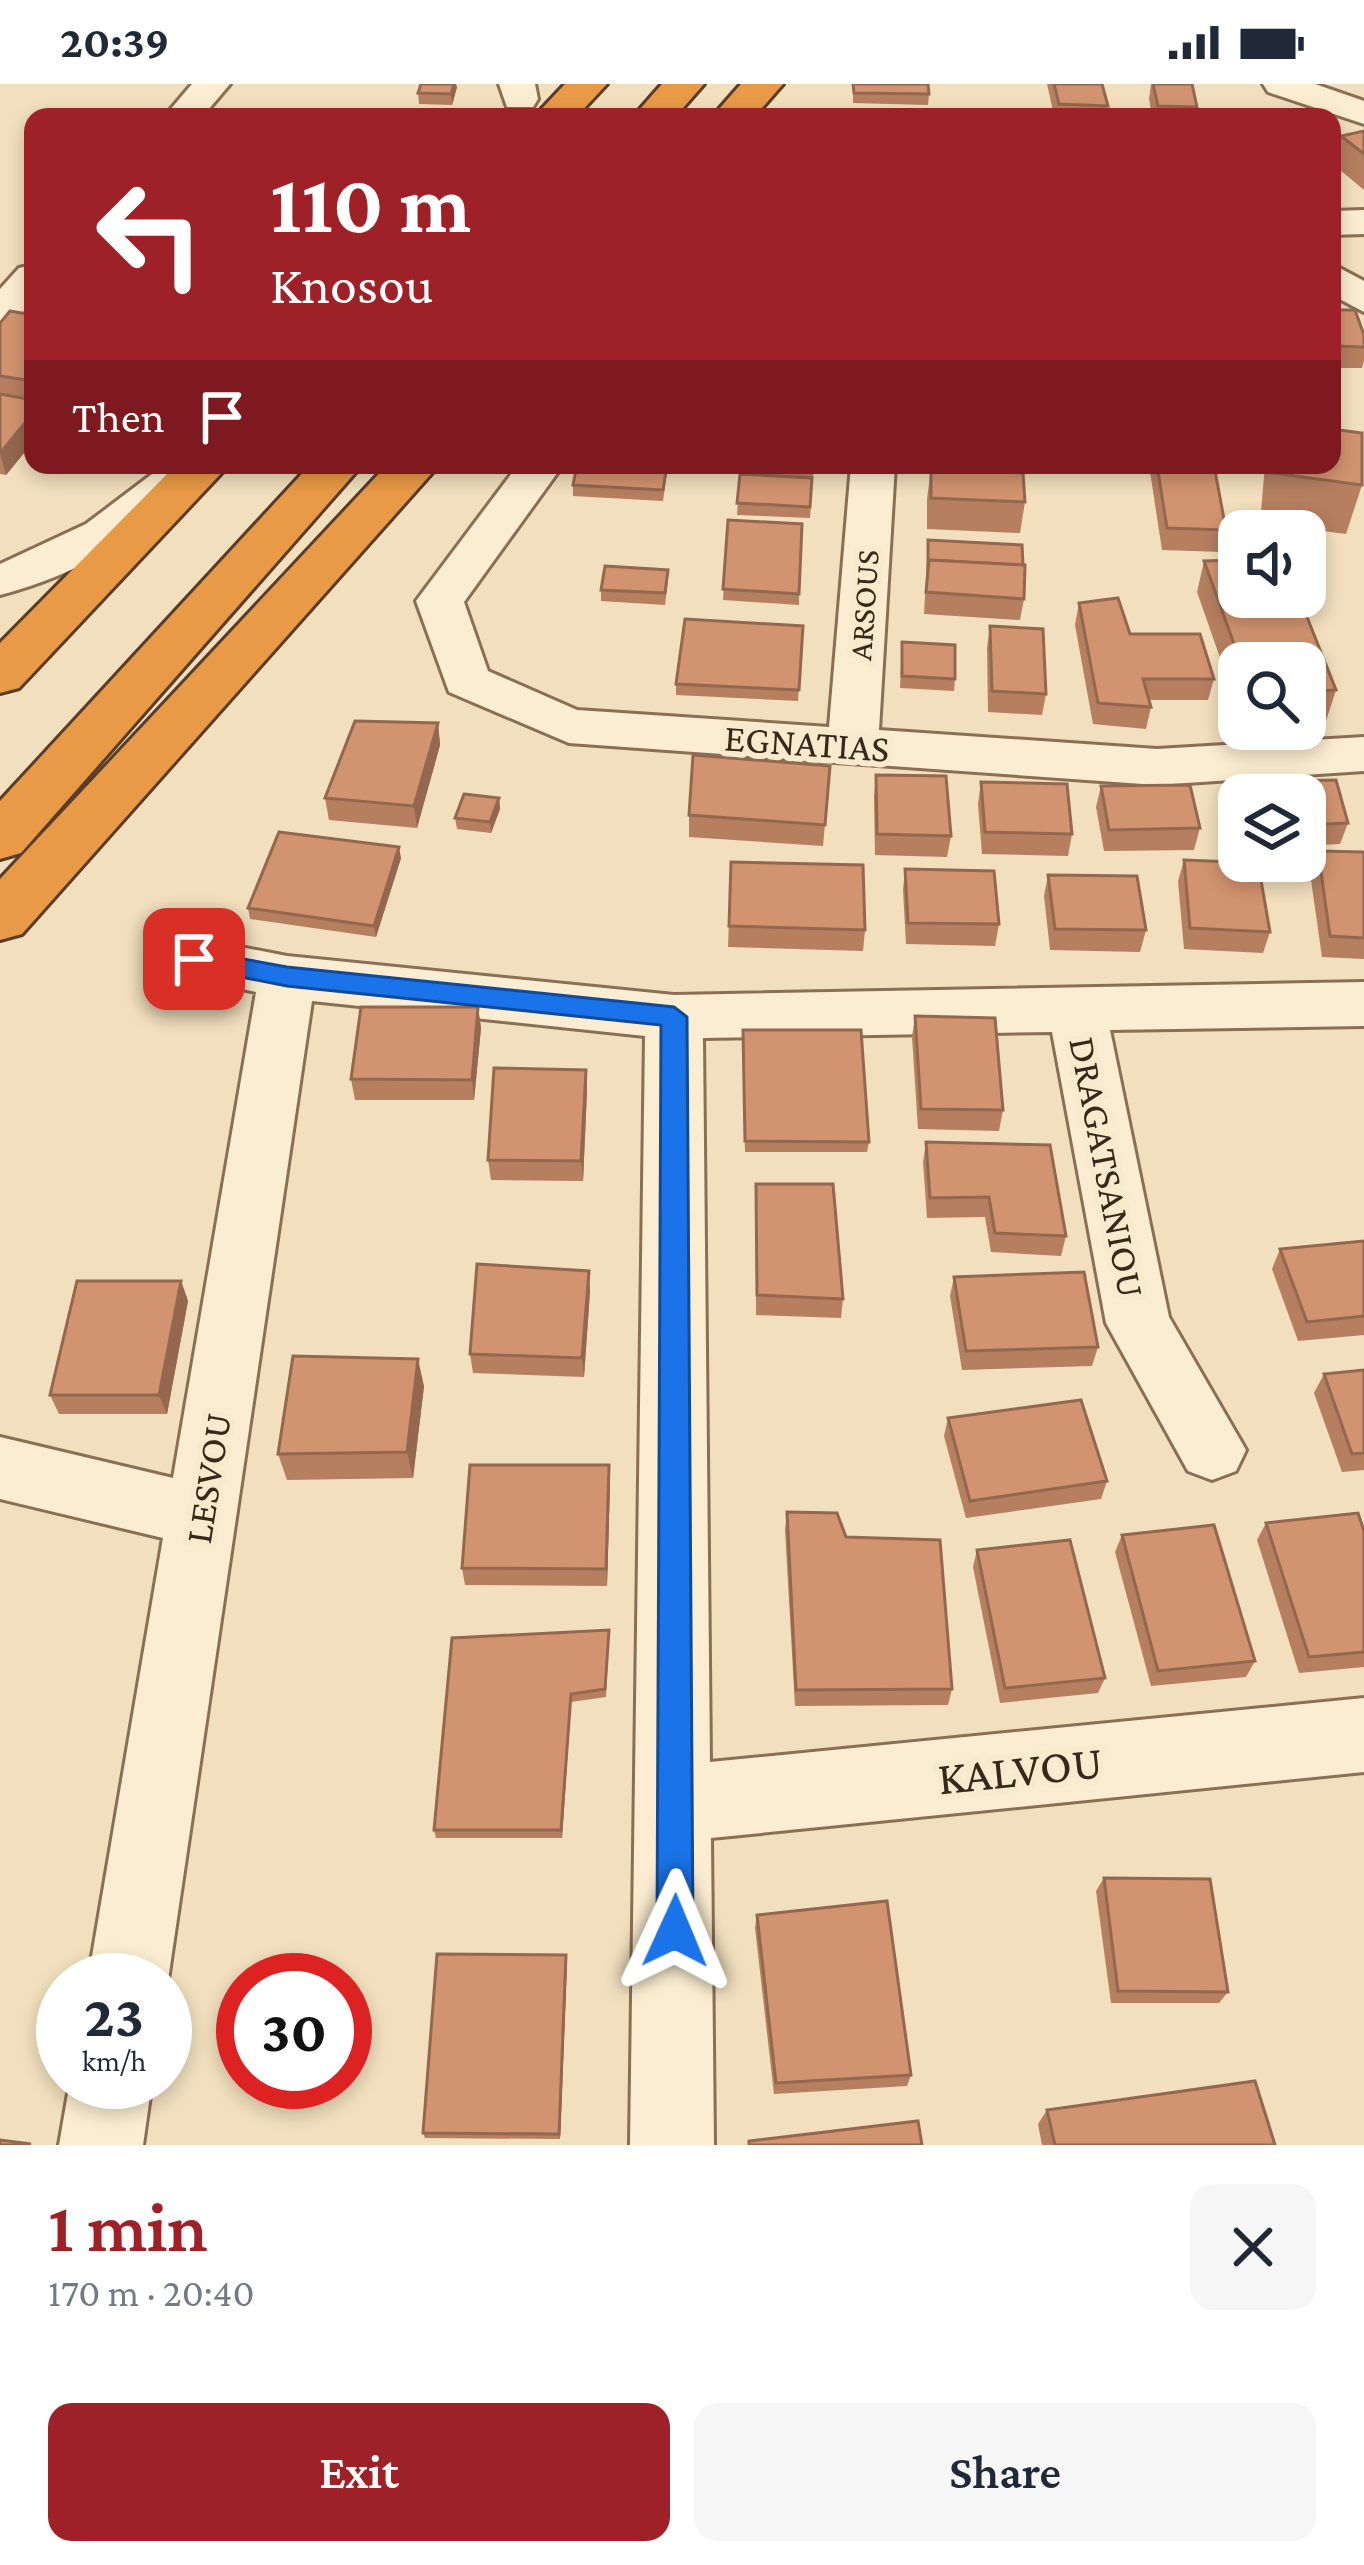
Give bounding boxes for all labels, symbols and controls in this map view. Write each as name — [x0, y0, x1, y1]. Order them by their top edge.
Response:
text: 20:39 — [60, 17, 169, 67]
icon: left — [72, 156, 228, 312]
text: 110 m — [270, 157, 471, 250]
text: Knosou — [270, 255, 433, 315]
icon: arrive — [189, 384, 255, 450]
text: Then — [72, 392, 165, 442]
map controls — [1218, 510, 1326, 882]
button: sound — [1218, 510, 1326, 618]
street label: ARSOUS — [841, 548, 886, 662]
button: search — [1218, 642, 1326, 750]
street label: EGNATIAS — [723, 715, 891, 770]
button: layers — [1218, 774, 1326, 882]
pin — [143, 908, 245, 1010]
icon: arrive — [161, 926, 227, 992]
street label: DRAGATSANIOU — [1061, 1033, 1154, 1301]
street label: LESVOU — [176, 1410, 239, 1546]
street label: KALVOU — [935, 1734, 1105, 1805]
position arrow — [612, 1868, 738, 1994]
speed limit sign: 30 — [216, 1953, 372, 2109]
text: 23 — [84, 1982, 144, 2049]
text: km/h — [82, 2044, 146, 2077]
button: close — [1190, 2184, 1316, 2310]
text: 1 min — [48, 2186, 208, 2266]
text: 170 m · 20:40 — [48, 2271, 255, 2314]
button: Exit — [48, 2403, 670, 2541]
button: Share — [694, 2403, 1316, 2541]

